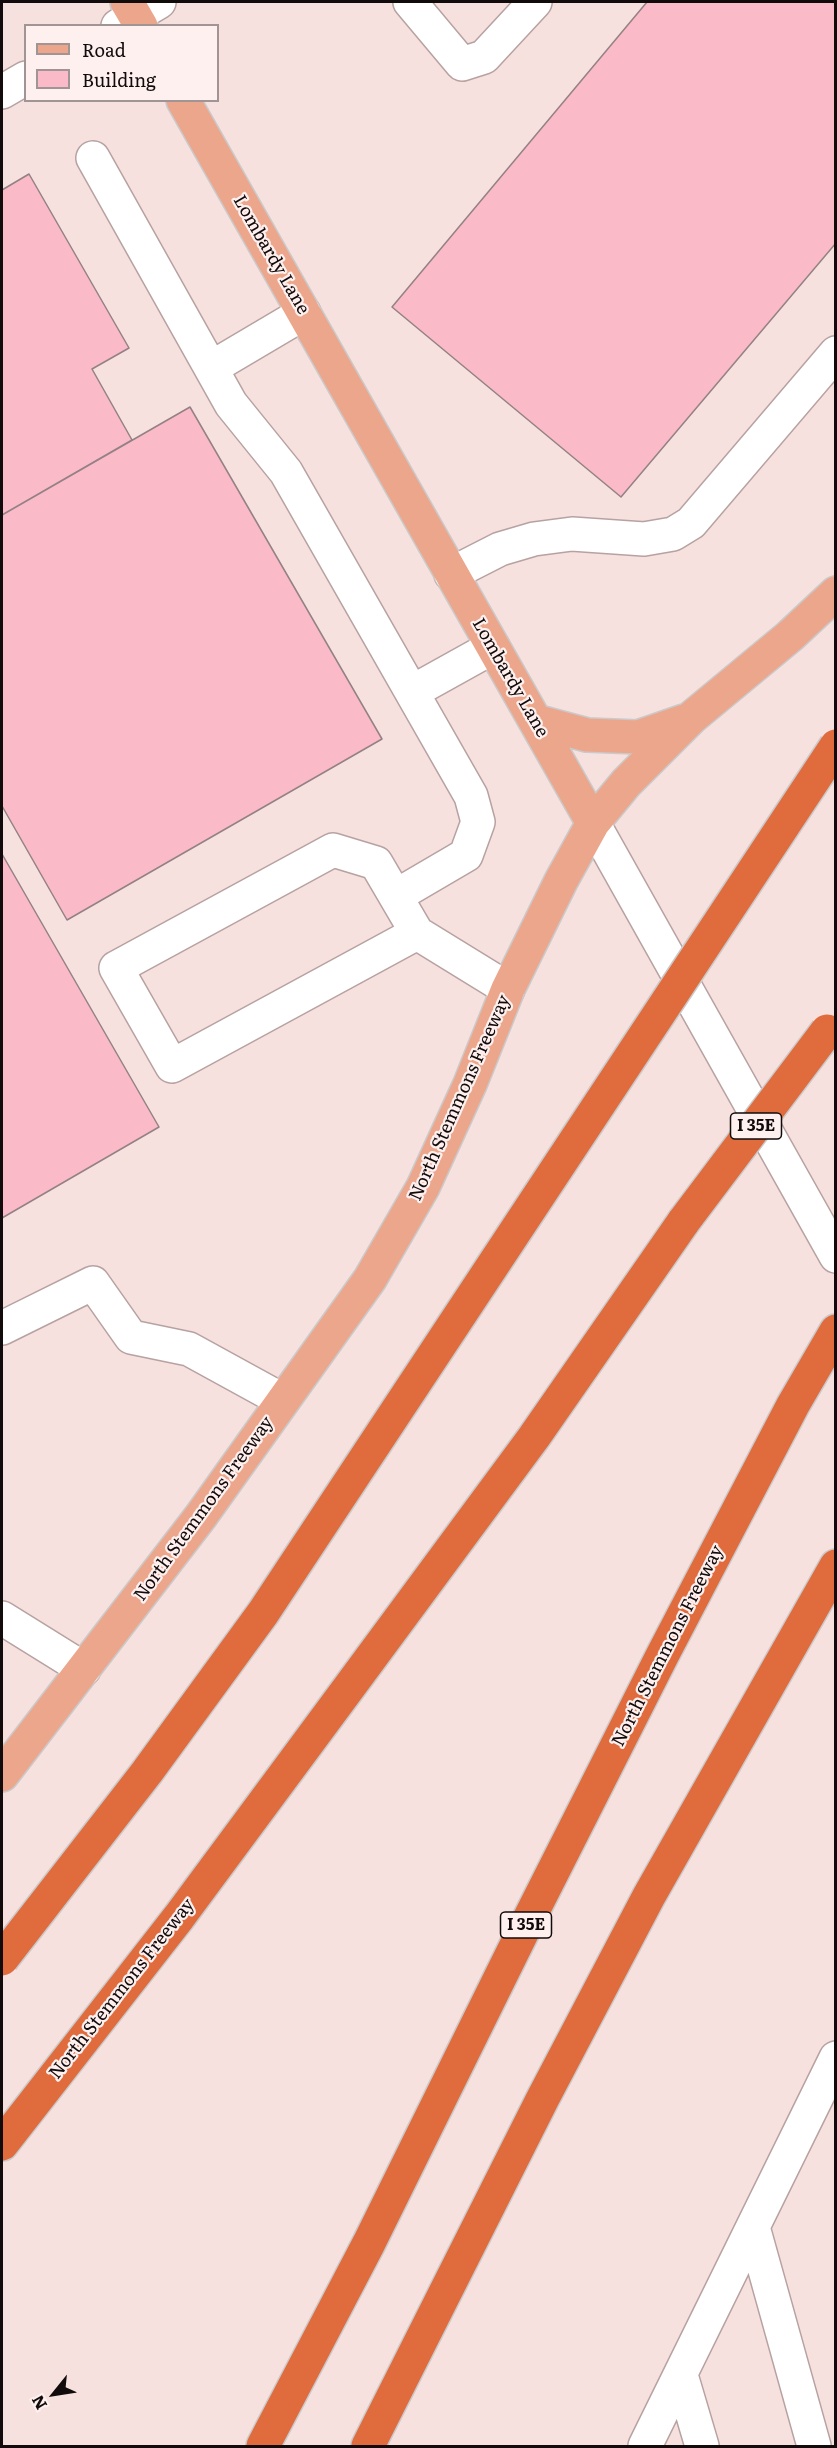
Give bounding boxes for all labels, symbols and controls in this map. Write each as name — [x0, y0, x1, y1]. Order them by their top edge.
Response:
legend — [24, 24, 219, 102]
text: Road — [82, 36, 126, 63]
text: Building — [82, 66, 156, 93]
street label: Lombardy Lane — [228, 192, 314, 318]
street label: Lombardy Lane — [467, 615, 553, 741]
street label: North Stemmons Freeway — [405, 992, 515, 1204]
road number: I 35E — [730, 1113, 782, 1139]
street label: North Stemmons Freeway — [130, 1412, 278, 1606]
street label: North Stemmons Freeway — [608, 1542, 728, 1750]
street label: North Stemmons Freeway — [45, 1894, 199, 2084]
road number: I 35E — [500, 1912, 552, 1938]
north arrow — [24, 2364, 84, 2424]
text: N — [25, 2391, 52, 2415]

